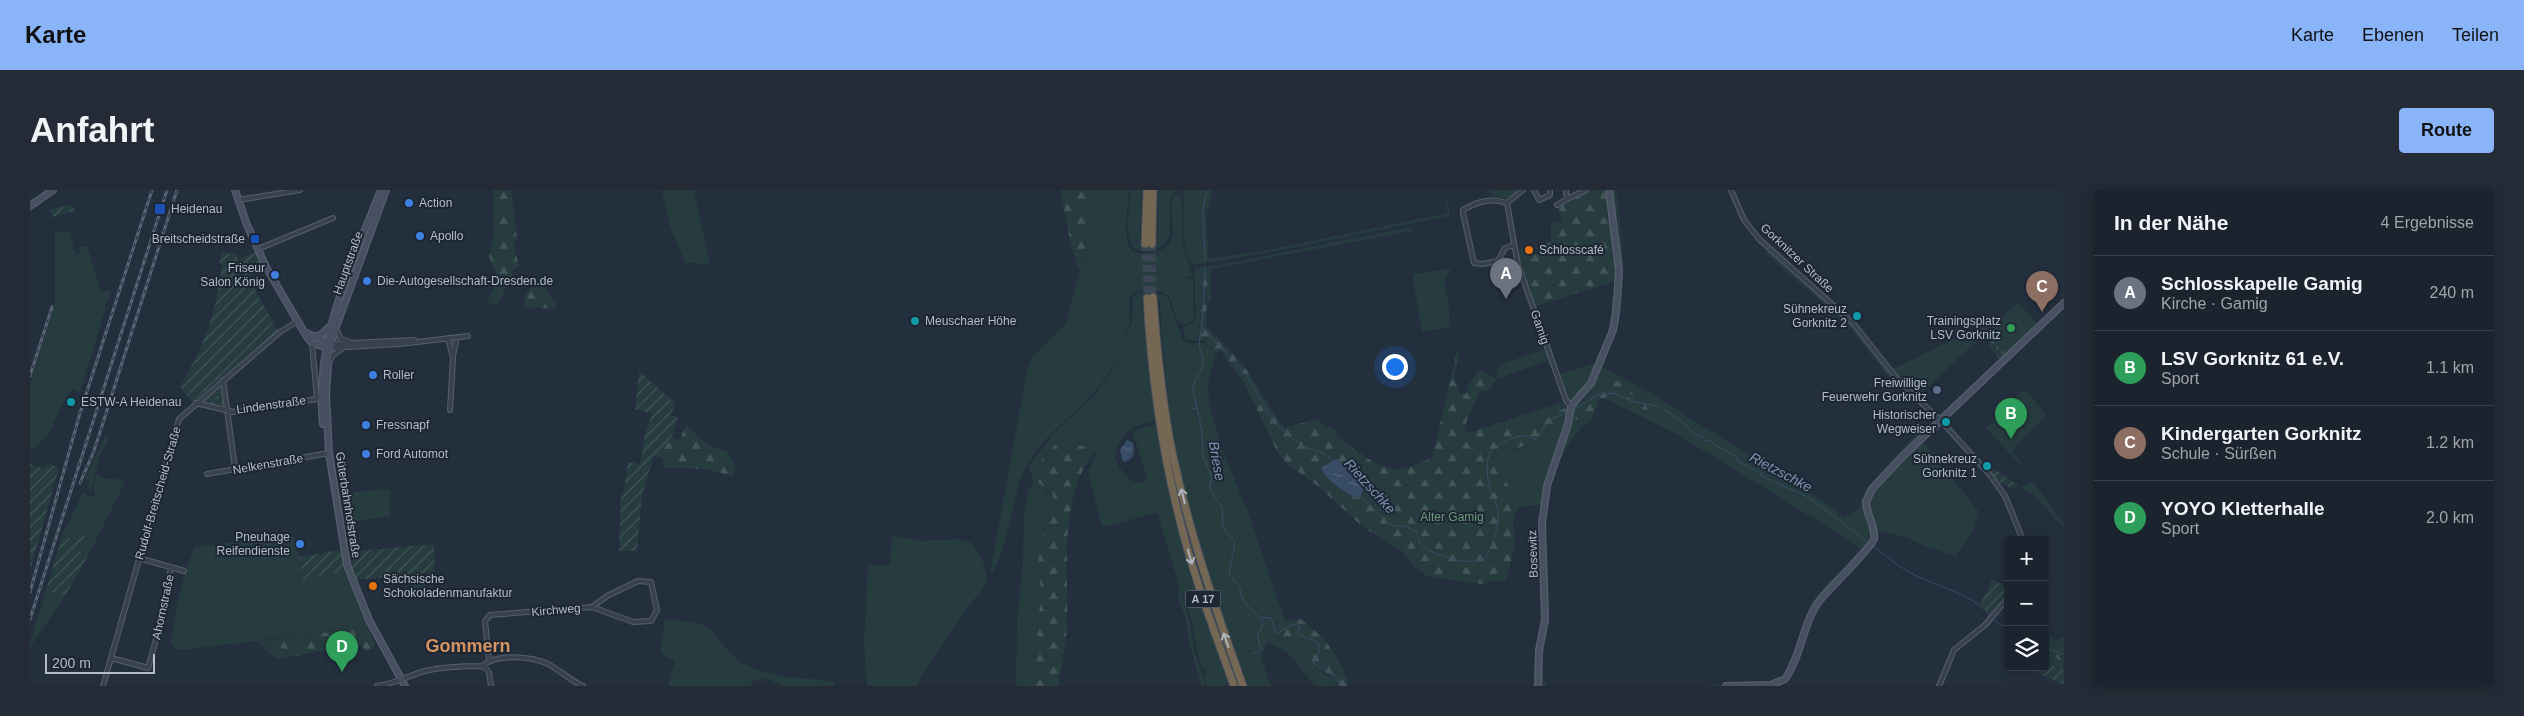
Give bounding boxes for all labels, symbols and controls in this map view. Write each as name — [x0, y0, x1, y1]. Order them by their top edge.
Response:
text: Karte — [25, 21, 86, 48]
text: Karte — [2291, 25, 2334, 45]
text: Ebenen — [2362, 25, 2424, 45]
text: Teilen — [2452, 25, 2499, 45]
button: Route — [2399, 108, 2494, 153]
text: Anfahrt — [30, 110, 154, 149]
place label: Action — [419, 196, 452, 210]
marker: Action — [403, 197, 415, 209]
marker: Heidenau — [153, 202, 167, 216]
place label: Heidenau — [171, 202, 222, 216]
text: In der Nähe — [2114, 211, 2228, 234]
text: 4 Ergebnisse — [2381, 214, 2474, 231]
street label: Gorknitzer Straße — [1758, 221, 1837, 296]
street label: Hauptstraße — [330, 229, 366, 296]
place label: Apollo — [430, 229, 464, 243]
marker: Apollo — [414, 230, 426, 242]
place label: Breitscheidstraße — [152, 232, 245, 246]
marker: Breitscheidstraße — [249, 233, 261, 245]
place label: Schlosscafé — [1539, 243, 1604, 257]
marker: Schlosscafé — [1523, 244, 1535, 256]
pin: A — [1490, 258, 1522, 299]
place label: Friseur Salon König — [200, 261, 265, 289]
marker: Friseur Salon König — [269, 269, 281, 281]
pin: C — [2026, 271, 2058, 312]
text: Schlosskapelle Gamig — [2161, 273, 2363, 294]
place label: Die-Autogesellschaft-Dresden.de — [377, 274, 553, 288]
marker: Die-Autogesellschaft-Dresden.de — [361, 275, 373, 287]
text: A — [2124, 284, 2136, 301]
text: 240 m — [2430, 284, 2474, 301]
text: Kirche · Gamig — [2161, 295, 2268, 312]
place label: Sühnekreuz Gorknitz 2 — [1783, 302, 1847, 330]
street label: Gamig — [1528, 308, 1552, 346]
marker: Sühnekreuz Gorknitz 2 — [1851, 310, 1863, 322]
place label: Meuschaer Höhe — [925, 314, 1017, 328]
place label: Trainingsplatz LSV Gorknitz — [1927, 314, 2001, 342]
marker: Meuschaer Höhe — [909, 315, 921, 327]
marker: Trainingsplatz LSV Gorknitz — [2005, 322, 2017, 334]
text: LSV Gorknitz 61 e.V. — [2161, 348, 2344, 369]
your location — [1382, 354, 1408, 380]
text: B — [2124, 359, 2136, 376]
text: 1.1 km — [2426, 359, 2474, 376]
place label: Roller — [383, 368, 414, 382]
marker: Roller — [367, 369, 379, 381]
text: Sport — [2161, 370, 2199, 387]
place label: Freiwillige Feuerwehr Gorknitz — [1822, 376, 1927, 404]
marker: Freiwillige Feuerwehr Gorknitz — [1931, 384, 1943, 396]
street label: Lindenstraße — [235, 393, 307, 417]
place label: ESTW-A Heidenau — [81, 395, 182, 409]
marker: ESTW-A Heidenau — [65, 396, 77, 408]
pin: B — [1995, 398, 2027, 439]
place label: Historischer Wegweiser — [1873, 408, 1936, 436]
marker: Historischer Wegweiser — [1940, 416, 1952, 428]
place label: Fressnapf — [376, 418, 430, 432]
marker: Fressnapf — [360, 419, 372, 431]
text: Kindergarten Gorknitz — [2161, 423, 2362, 444]
street label: Rudolf-Breitscheid-Straße — [132, 424, 184, 561]
text: C — [2124, 434, 2136, 451]
text: 1.2 km — [2426, 434, 2474, 451]
water label: Briese — [1206, 440, 1228, 482]
text: Schule · Sürßen — [2161, 445, 2277, 462]
place label: Ford Automot — [376, 447, 449, 461]
marker: Ford Automot — [360, 448, 372, 460]
water label: Rietzschke — [1747, 449, 1815, 495]
street label: Nelkenstraße — [232, 451, 305, 477]
street label: Güterbahnhofstraße — [333, 451, 363, 559]
place label: Sühnekreuz Gorknitz 1 — [1913, 452, 1977, 480]
water label: Rietzschke — [1341, 455, 1399, 517]
marker: Sühnekreuz Gorknitz 1 — [1981, 460, 1993, 472]
one-way arrow — [1177, 488, 1187, 504]
text: YOYO Kletterhalle — [2161, 498, 2325, 519]
text: D — [2124, 509, 2136, 526]
text: 2.0 km — [2426, 509, 2474, 526]
park label: Alter Gamig — [1420, 510, 1484, 524]
text: Sport — [2161, 520, 2199, 537]
place label: Pneuhage Reifendienste — [217, 530, 290, 558]
street label: Bosewitz — [1525, 530, 1541, 578]
map controls — [2004, 536, 2049, 671]
button: + — [2004, 536, 2049, 581]
marker: Pneuhage Reifendienste — [294, 538, 306, 550]
one-way arrow — [1185, 549, 1195, 565]
place label: Sächsische Schokoladenmanufaktur — [383, 572, 512, 600]
street label: Ahornstraße — [149, 573, 177, 641]
marker: Sächsische Schokoladenmanufaktur — [367, 580, 379, 592]
button: − — [2004, 581, 2049, 626]
road number: A 17 — [1186, 590, 1220, 608]
street label: Kirchweg — [531, 601, 581, 619]
button: layers — [2004, 626, 2049, 671]
pin: D — [326, 631, 358, 672]
one-way arrow — [1221, 633, 1230, 648]
district label: Gommern — [425, 636, 511, 656]
scale bar — [45, 651, 155, 674]
text: 200 m — [52, 655, 91, 671]

